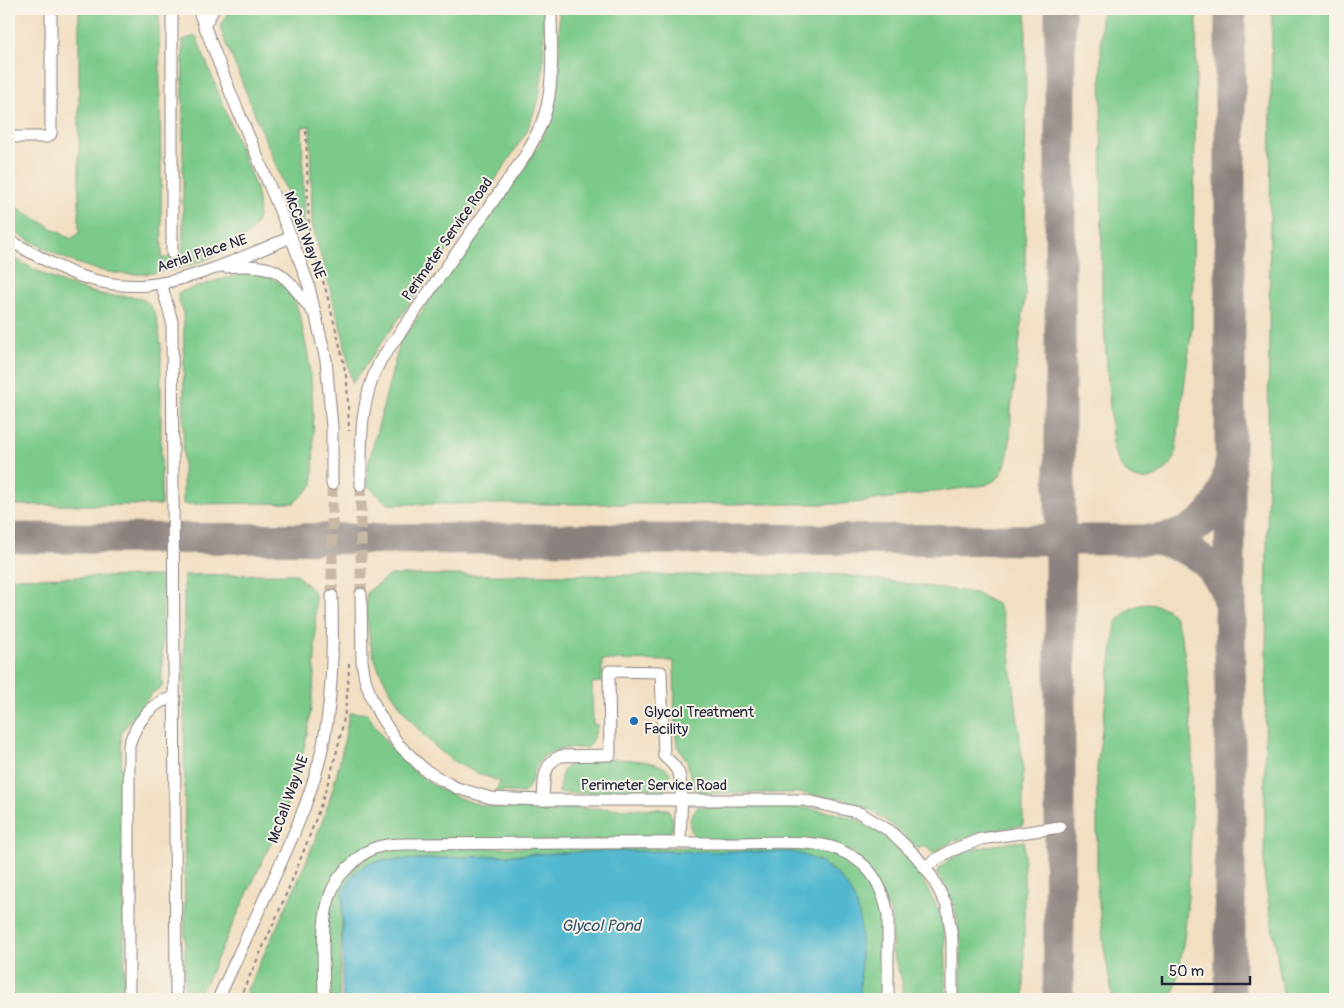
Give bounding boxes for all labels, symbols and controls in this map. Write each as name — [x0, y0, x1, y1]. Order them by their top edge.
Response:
street label: Perimeter Service Road — [398, 174, 497, 305]
street label: McCall Way NE — [279, 189, 330, 282]
street label: Aerial Place NE — [155, 230, 250, 277]
place label: Glycol Treatment Facility — [644, 703, 755, 739]
marker: Glycol Treatment Facility — [628, 715, 640, 727]
street label: McCall Way NE — [264, 752, 313, 846]
street label: Perimeter Service Road — [581, 776, 727, 795]
water label: Glycol Pond — [561, 916, 643, 936]
scale bar — [1162, 953, 1249, 985]
text: 50 m — [1169, 962, 1204, 981]

